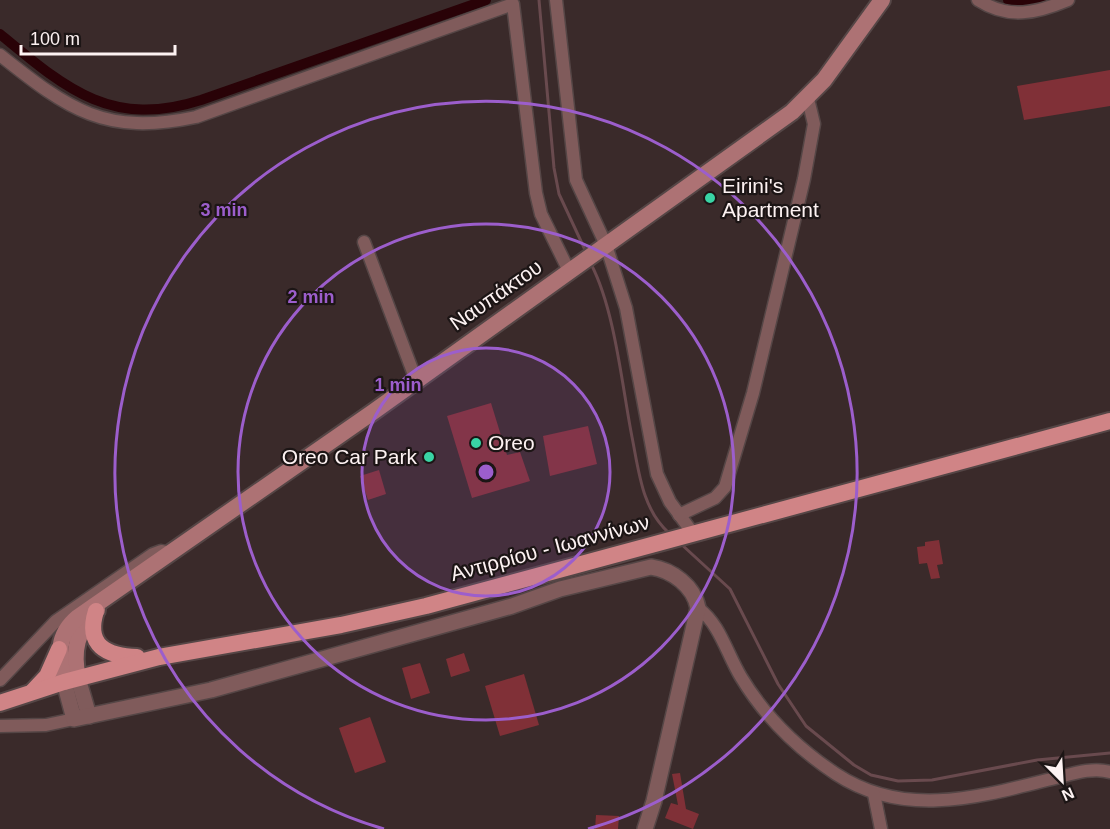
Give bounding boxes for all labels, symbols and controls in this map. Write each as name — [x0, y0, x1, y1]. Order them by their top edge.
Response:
scale bar — [21, 18, 176, 56]
text: 100 m — [30, 29, 80, 49]
place label: Eirini's Apartment — [722, 174, 819, 221]
marker: Eirini's Apartment — [703, 191, 717, 205]
text: 3 min — [200, 200, 248, 220]
street label: Ναυπάκτου — [445, 255, 546, 335]
text: 2 min — [287, 287, 335, 307]
text: 1 min — [374, 375, 422, 395]
place label: Oreo — [488, 431, 535, 454]
marker: Oreo — [469, 436, 483, 450]
place label: Oreo Car Park — [282, 445, 417, 468]
marker: Oreo Car Park — [422, 450, 436, 464]
centre of rings — [476, 462, 496, 482]
street label: Αντιρρίου - Ιωαννίνων — [448, 510, 652, 585]
north arrow — [1032, 751, 1092, 811]
text: N — [1059, 784, 1077, 804]

